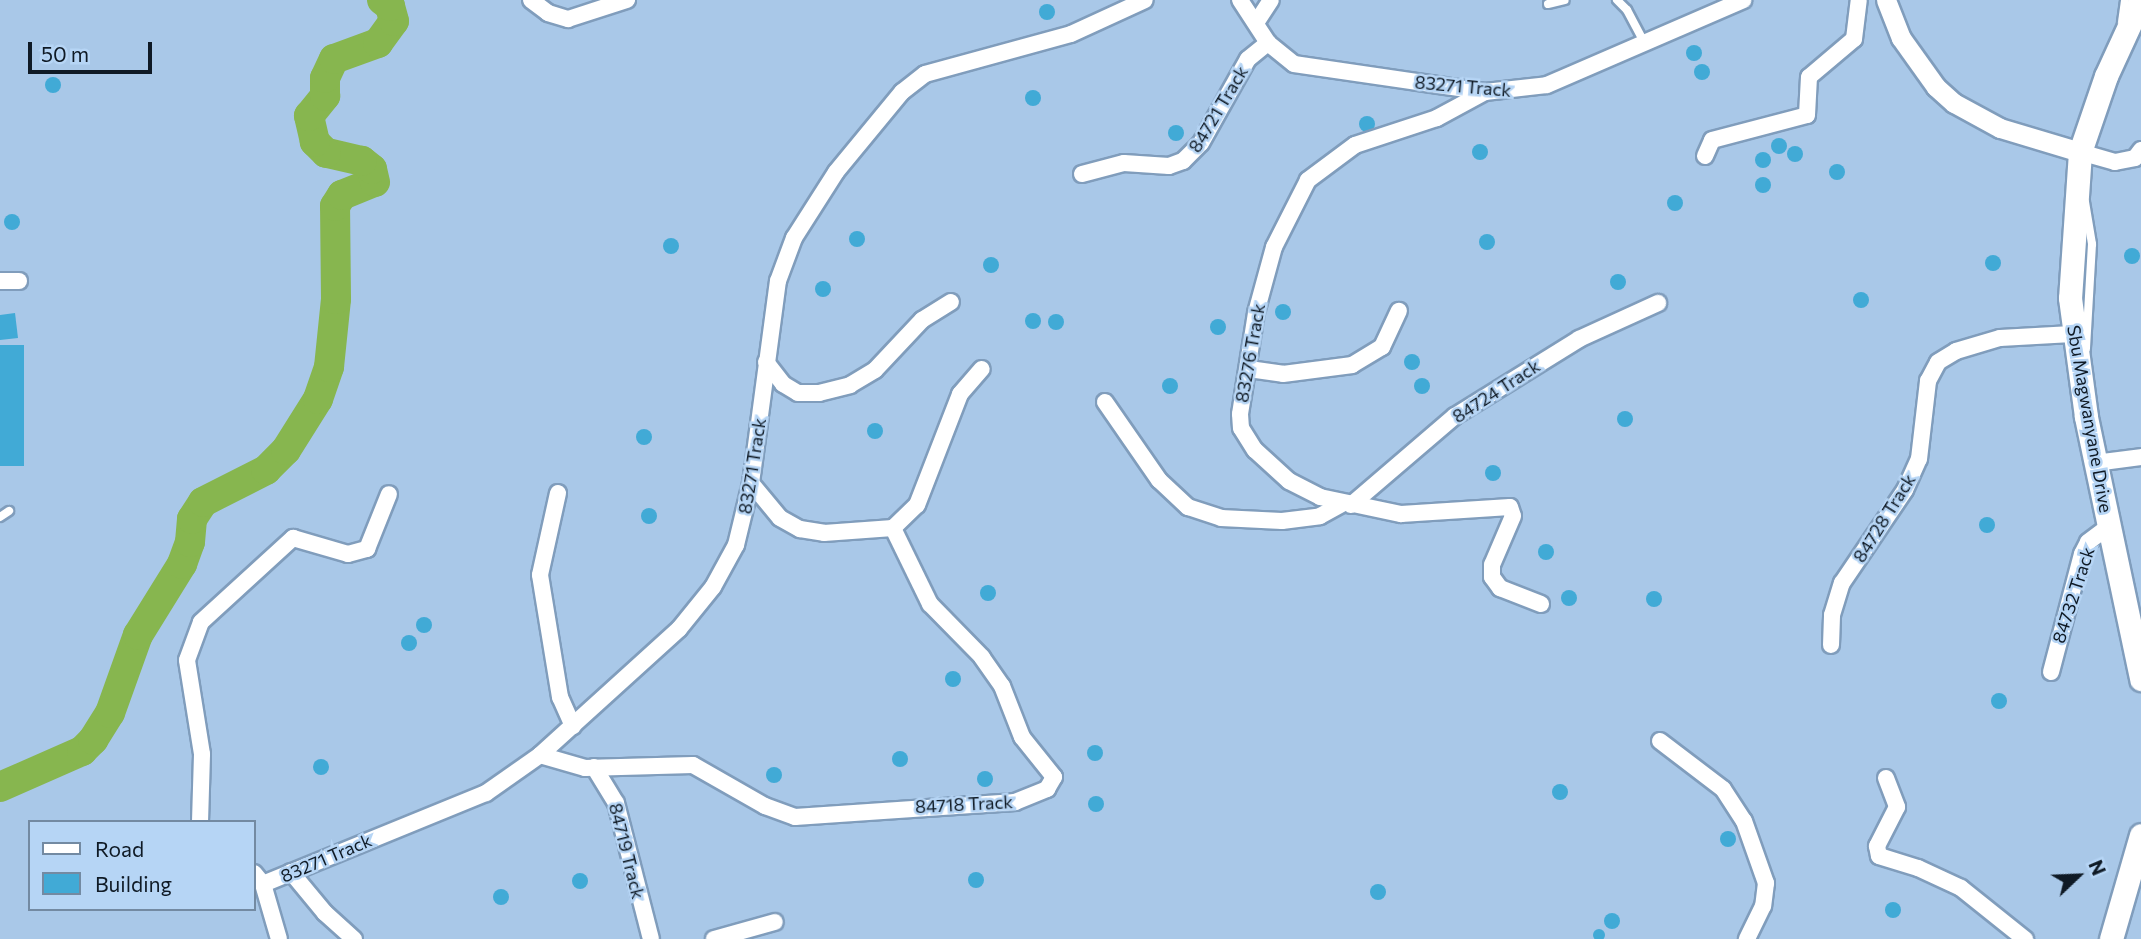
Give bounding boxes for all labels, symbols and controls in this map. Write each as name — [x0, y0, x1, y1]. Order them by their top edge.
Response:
scale bar — [32, 28, 156, 72]
text: 50 m — [41, 41, 89, 66]
street label: 84721 Track — [1184, 62, 1252, 156]
street label: 83271 Track — [1414, 71, 1512, 101]
street label: 83276 Track — [1231, 302, 1269, 404]
street label: Sbu Magwanyane Drive — [2063, 324, 2117, 514]
street label: 84724 Track — [1448, 355, 1544, 427]
street label: 83271 Track — [734, 417, 770, 515]
street label: 84728 Track — [1848, 470, 1920, 566]
street label: 84732 Track — [2047, 544, 2099, 646]
street label: 84718 Track — [914, 791, 1014, 817]
street label: 84719 Track — [605, 801, 649, 901]
legend — [28, 820, 256, 911]
street label: 83271 Track — [277, 829, 375, 887]
text: Road — [95, 836, 144, 861]
north arrow — [2043, 841, 2113, 911]
text: N — [2084, 857, 2111, 879]
text: Building — [95, 871, 172, 896]

